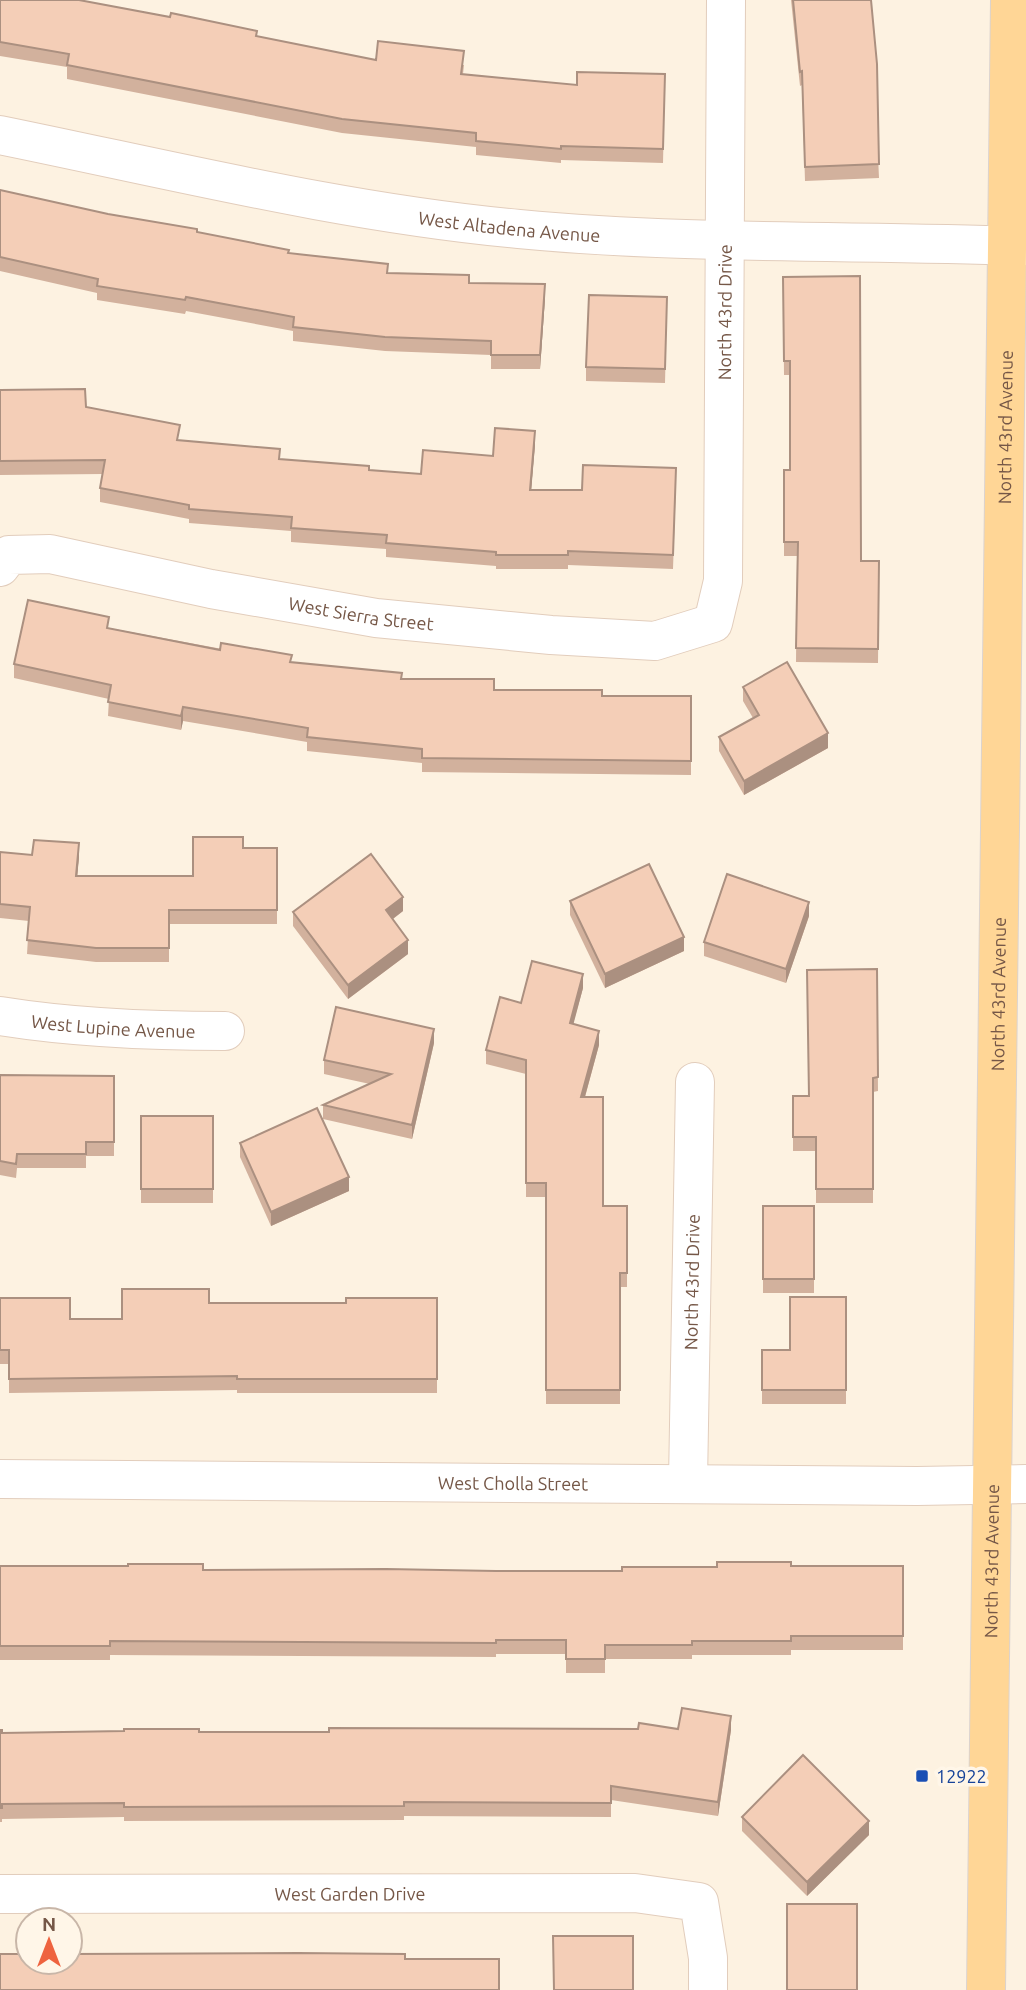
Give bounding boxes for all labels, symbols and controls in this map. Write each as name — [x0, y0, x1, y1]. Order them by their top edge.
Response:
street label: West Altadena Avenue — [417, 207, 601, 245]
street label: North 43rd Drive — [714, 244, 735, 380]
street label: North 43rd Avenue — [994, 350, 1016, 504]
street label: West Sierra Street — [287, 593, 435, 634]
street label: North 43rd Avenue — [987, 917, 1009, 1071]
street label: West Lupine Avenue — [30, 1011, 196, 1041]
street label: North 43rd Drive — [680, 1214, 703, 1350]
street label: West Cholla Street — [438, 1472, 588, 1493]
street label: North 43rd Avenue — [980, 1484, 1002, 1638]
place label: 12922 — [936, 1766, 987, 1786]
marker: 12922 — [914, 1768, 930, 1784]
street label: West Garden Drive — [275, 1883, 425, 1904]
north arrow — [14, 1906, 84, 1976]
text: N — [42, 1913, 56, 1935]

